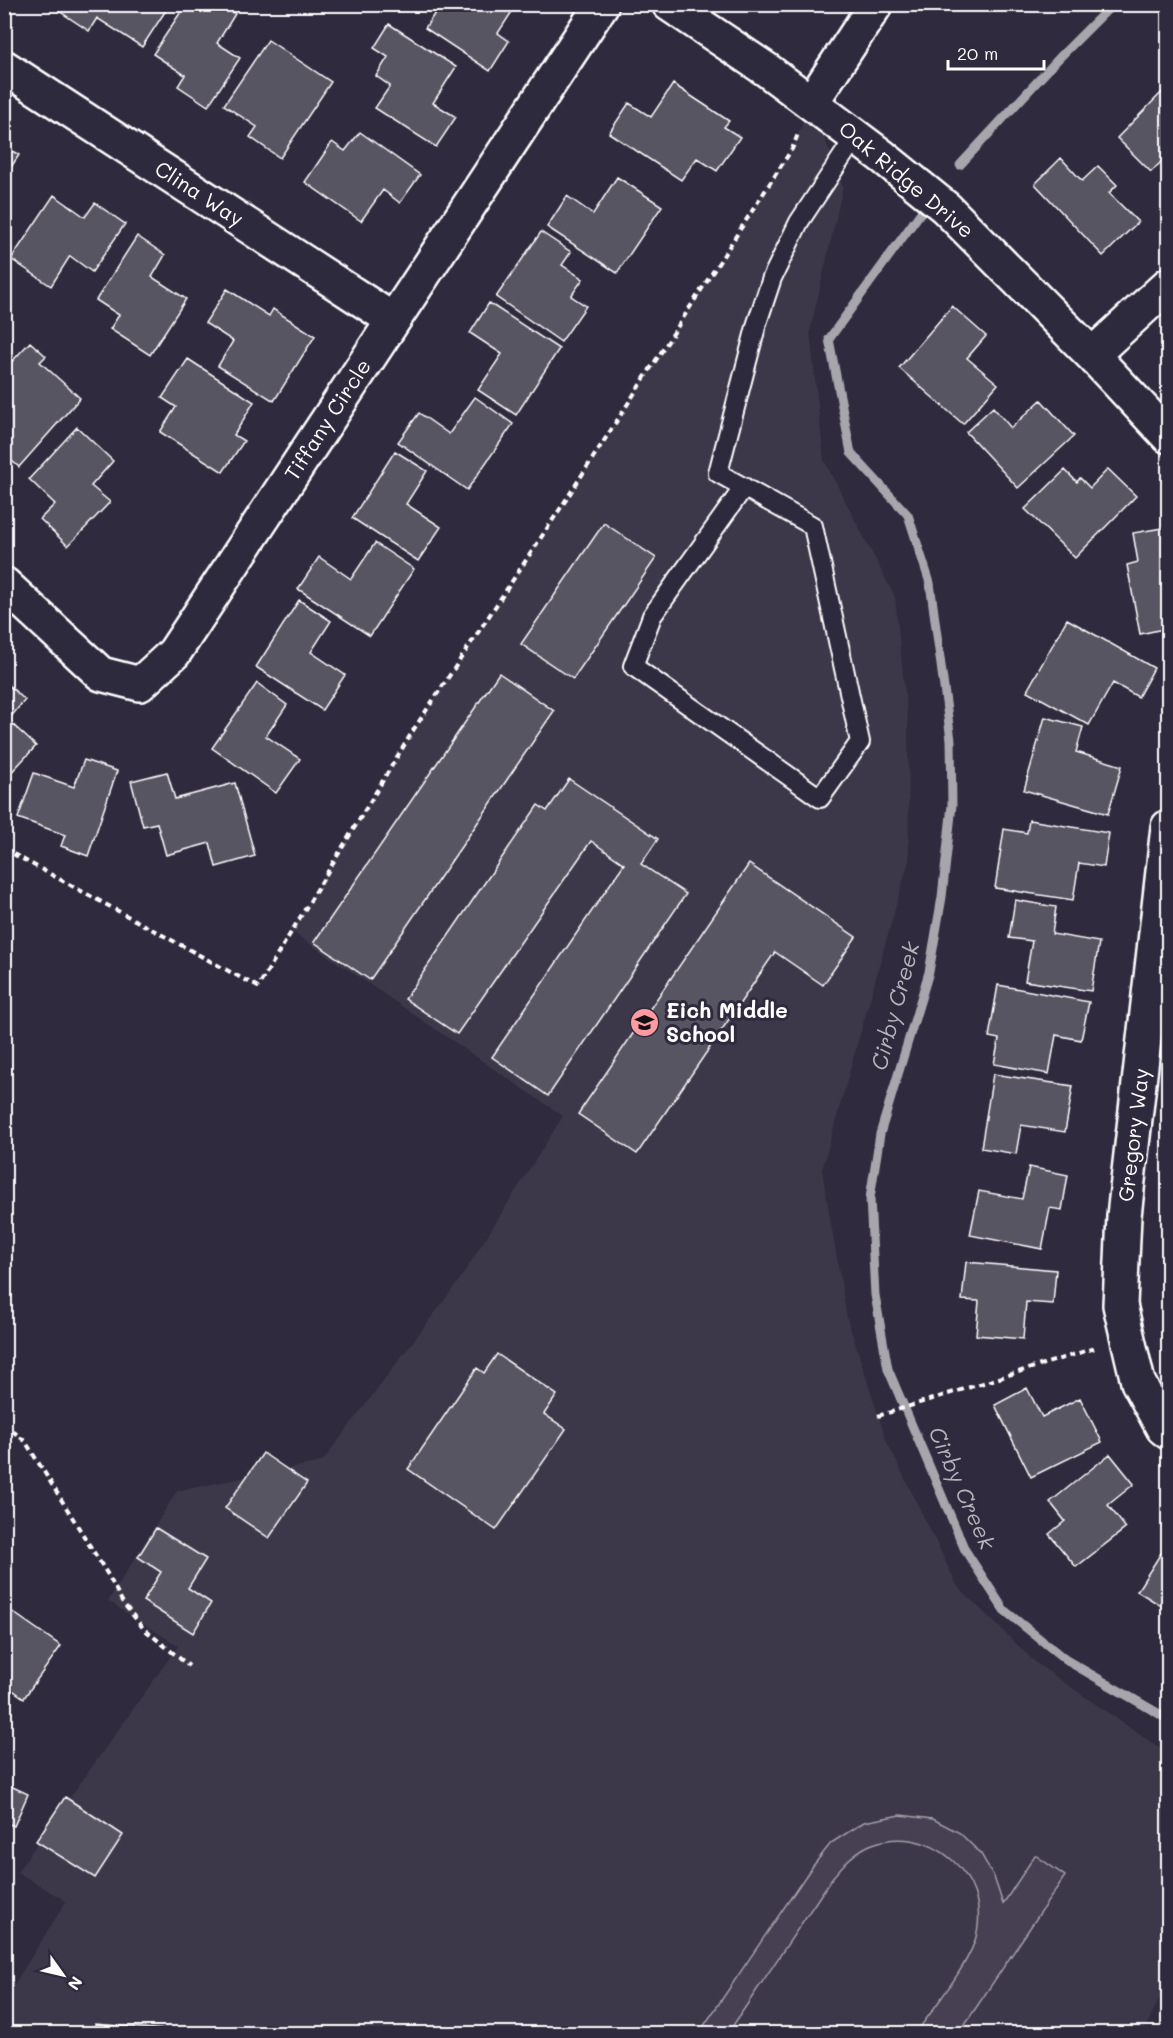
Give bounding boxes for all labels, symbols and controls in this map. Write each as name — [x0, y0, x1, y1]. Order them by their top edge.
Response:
scale bar — [948, 33, 1044, 71]
text: 20 m — [957, 41, 998, 65]
street label: Oak Ridge Drive — [834, 114, 980, 243]
street label: Clina Way — [150, 154, 249, 231]
street label: Tiffany Circle — [277, 353, 376, 485]
water label: Cirby Creek — [863, 937, 926, 1073]
place label: Eich Middle School — [666, 996, 788, 1047]
school or university icon: Eich Middle School — [629, 1007, 661, 1039]
street label: Gregory Way — [1111, 1066, 1154, 1203]
water label: Cirby Creek — [922, 1422, 1003, 1555]
north arrow — [33, 1945, 93, 2005]
text: N — [64, 1973, 88, 1995]

